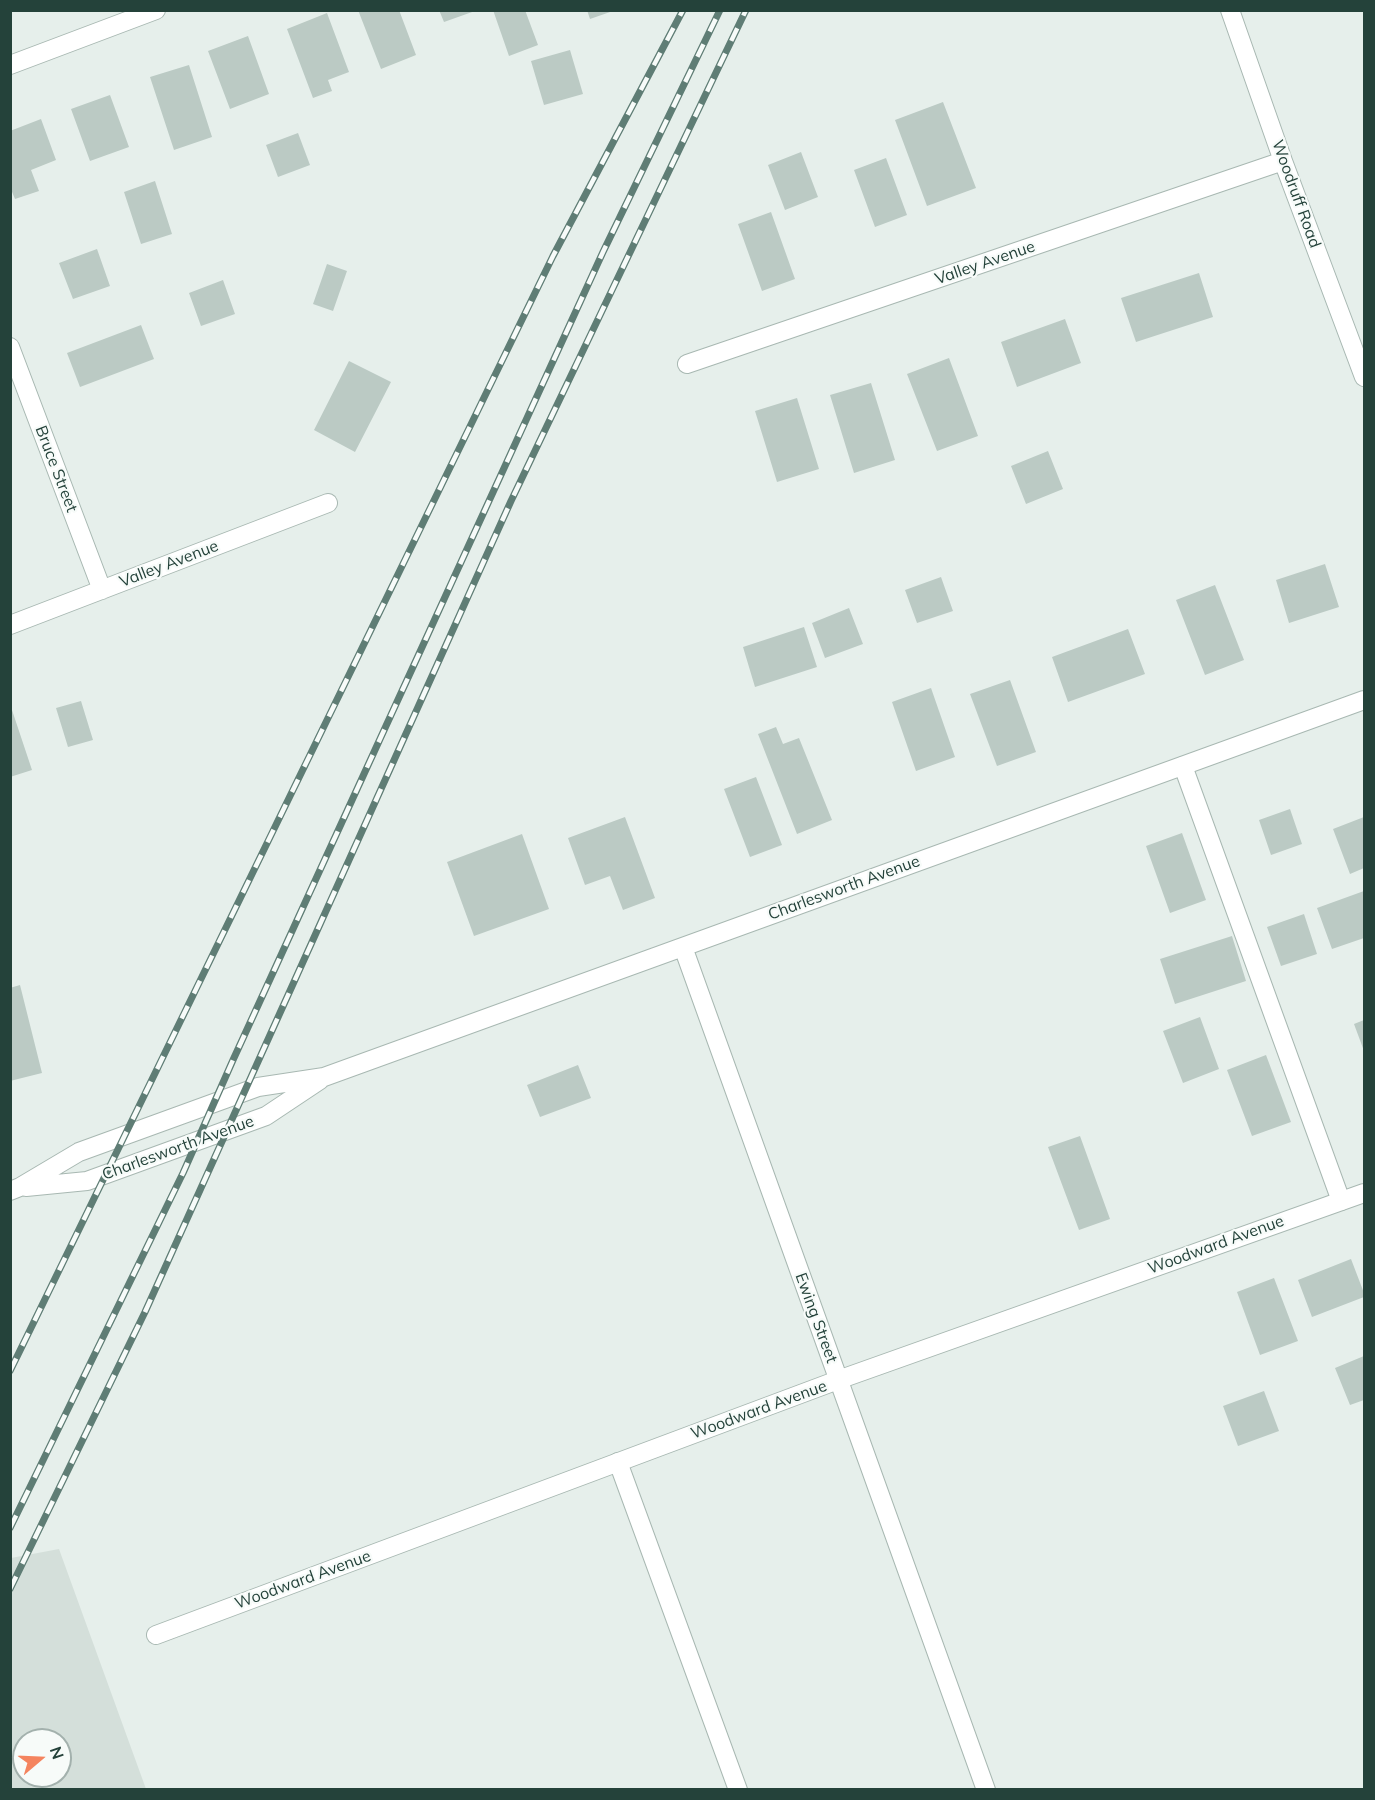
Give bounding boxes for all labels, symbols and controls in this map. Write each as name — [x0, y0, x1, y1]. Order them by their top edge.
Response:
street label: Woodruff Road — [1268, 137, 1324, 251]
street label: Valley Avenue — [932, 237, 1038, 289]
street label: Bruce Street — [31, 423, 81, 515]
street label: Valley Avenue — [117, 536, 221, 592]
street label: Charlesworth Avenue — [766, 852, 922, 924]
street label: Charlesworth Avenue — [100, 1112, 256, 1184]
street label: Woodward Avenue — [1145, 1211, 1287, 1279]
street label: Ewing Street — [791, 1270, 841, 1366]
street label: Woodward Avenue — [688, 1376, 830, 1444]
street label: Woodward Avenue — [232, 1546, 374, 1614]
north arrow — [12, 1728, 72, 1788]
text: N — [46, 1744, 69, 1762]

